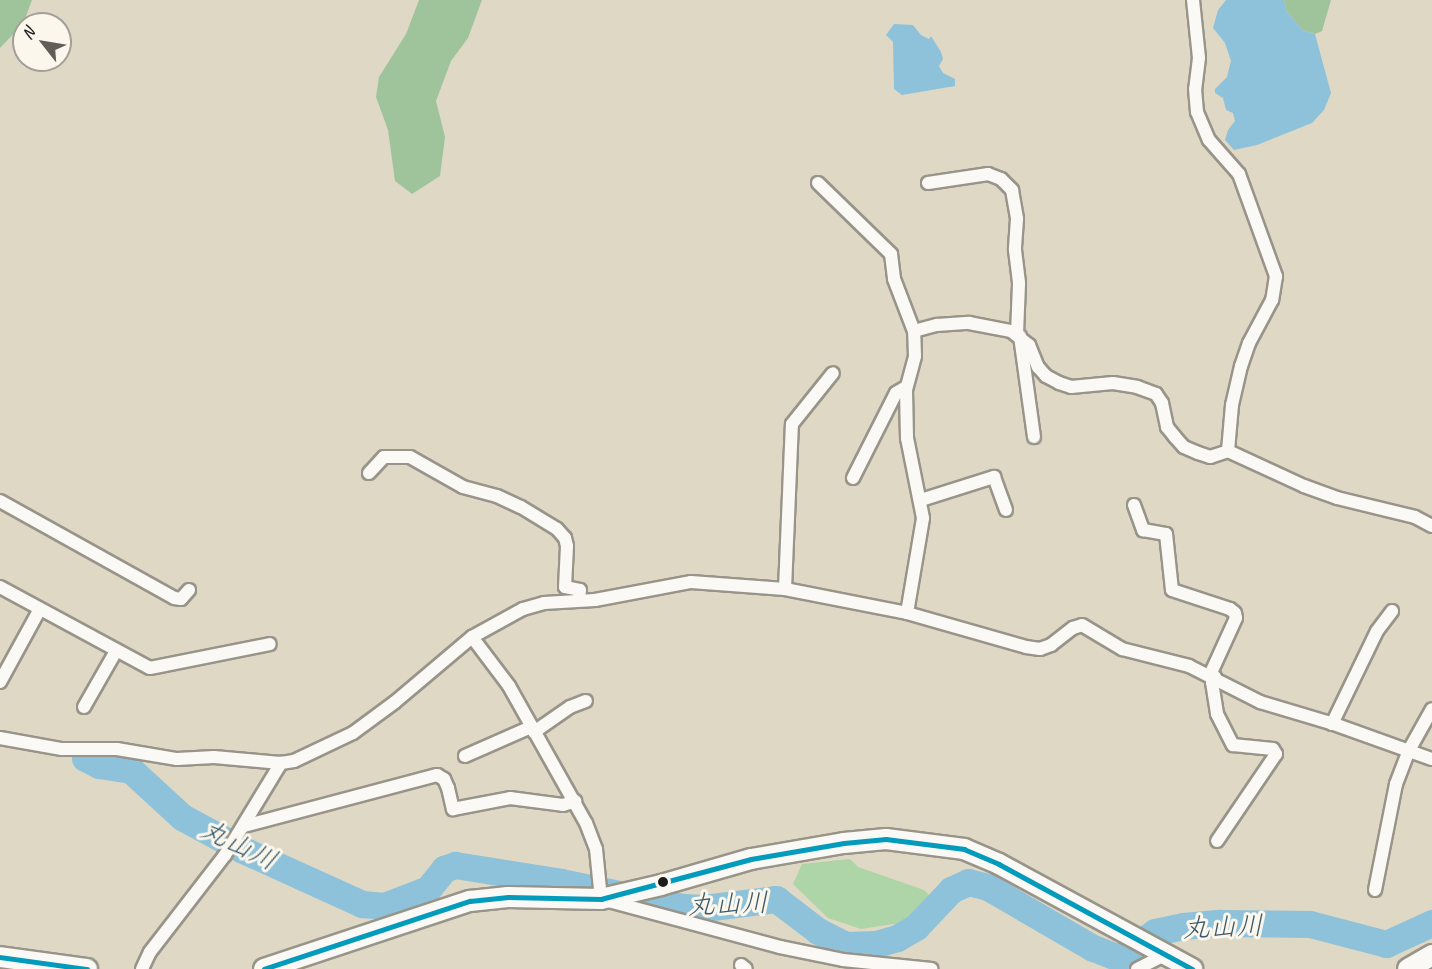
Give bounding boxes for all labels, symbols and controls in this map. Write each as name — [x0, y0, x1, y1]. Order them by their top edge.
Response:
north arrow — [12, 12, 72, 72]
text: N — [17, 24, 39, 43]
water label: 丸山川 — [195, 813, 283, 877]
unlabelled marker — [657, 876, 669, 888]
water label: 丸山川 — [687, 886, 769, 922]
water label: 丸山川 — [1182, 909, 1264, 945]

